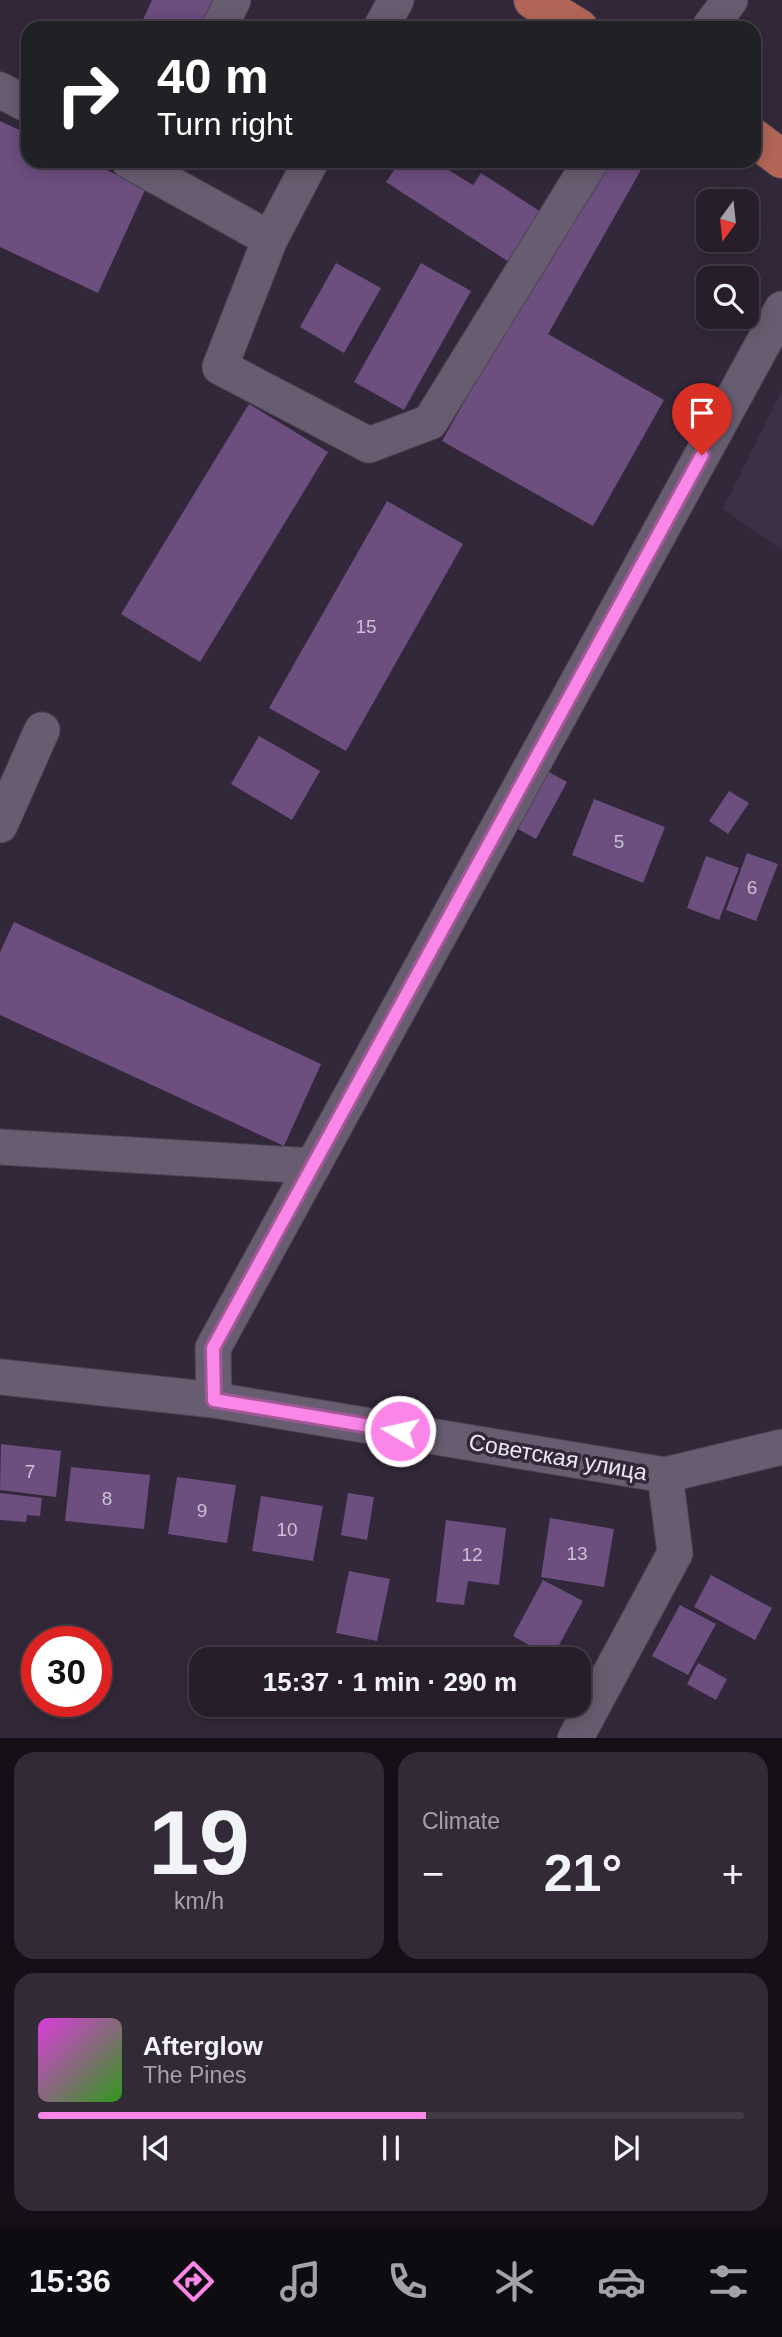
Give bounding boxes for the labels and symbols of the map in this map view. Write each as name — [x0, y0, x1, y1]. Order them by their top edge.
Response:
north arrow — [696, 189, 760, 252]
pin — [672, 383, 732, 455]
house number: 15 — [355, 616, 377, 637]
house number: 5 — [614, 831, 624, 852]
house number: 6 — [747, 877, 757, 898]
position arrow — [363, 1394, 437, 1468]
street label: Советская улица — [467, 1429, 649, 1486]
house number: 7 — [25, 1461, 35, 1482]
house number: 8 — [102, 1488, 112, 1509]
house number: 9 — [197, 1500, 207, 1521]
house number: 10 — [276, 1519, 298, 1540]
house number: 13 — [566, 1543, 588, 1564]
house number: 12 — [461, 1544, 483, 1565]
speed limit sign: 30 — [21, 1626, 112, 1717]

